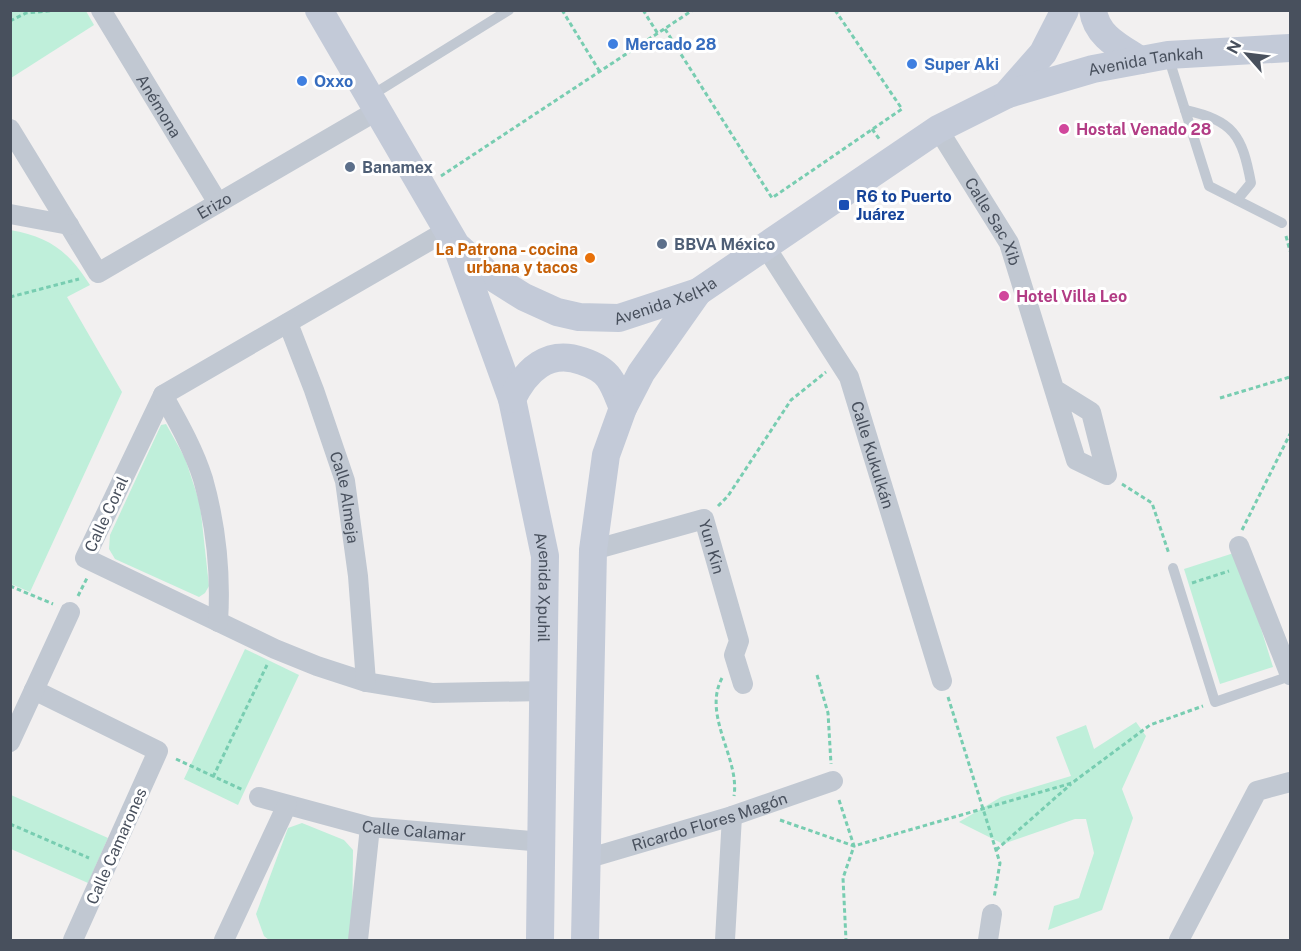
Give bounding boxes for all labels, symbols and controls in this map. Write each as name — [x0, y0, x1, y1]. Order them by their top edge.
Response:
north arrow — [1217, 24, 1277, 84]
place label: Mercado 28 — [625, 35, 717, 54]
marker: Mercado 28 — [606, 37, 620, 51]
text: N — [1223, 37, 1246, 57]
street label: Avenida Tankah — [1087, 44, 1204, 80]
place label: Super Aki — [924, 55, 999, 74]
marker: Super Aki — [905, 57, 919, 71]
street label: Anémona — [132, 71, 185, 141]
place label: Oxxo — [314, 72, 353, 91]
marker: Oxxo — [295, 74, 309, 88]
place label: Hostal Venado 28 — [1076, 120, 1212, 139]
marker: Hostal Venado 28 — [1057, 122, 1071, 136]
place label: Banamex — [362, 158, 433, 177]
marker: Banamex — [343, 160, 357, 174]
street label: Calle Sac Xib — [961, 174, 1024, 268]
place label: R6 to Puerto Juárez — [856, 187, 952, 224]
street label: Erizo — [194, 188, 235, 223]
marker: R6 to Puerto Juárez — [837, 198, 851, 212]
place label: BBVA México — [674, 235, 775, 254]
marker: BBVA México — [655, 237, 669, 251]
place label: La Patrona - cocina urbana y tacos — [436, 240, 578, 277]
marker: La Patrona - cocina urbana y tacos — [583, 251, 597, 265]
street label: Avenida XelHa — [611, 273, 720, 329]
place label: Hotel Villa Leo — [1016, 287, 1127, 306]
marker: Hotel Villa Leo — [997, 289, 1011, 303]
street label: Calle Kukulkán — [847, 399, 898, 511]
street label: Calle Almeja — [326, 449, 362, 545]
street label: Calle Coral — [81, 473, 132, 555]
street label: Yun Kin — [695, 517, 728, 576]
street label: Avenida Xpuhil — [530, 530, 554, 643]
street label: Calle Camarones — [82, 785, 151, 907]
street label: Ricardo Flores Magón — [630, 789, 790, 855]
street label: Calle Calamar — [360, 816, 466, 845]

